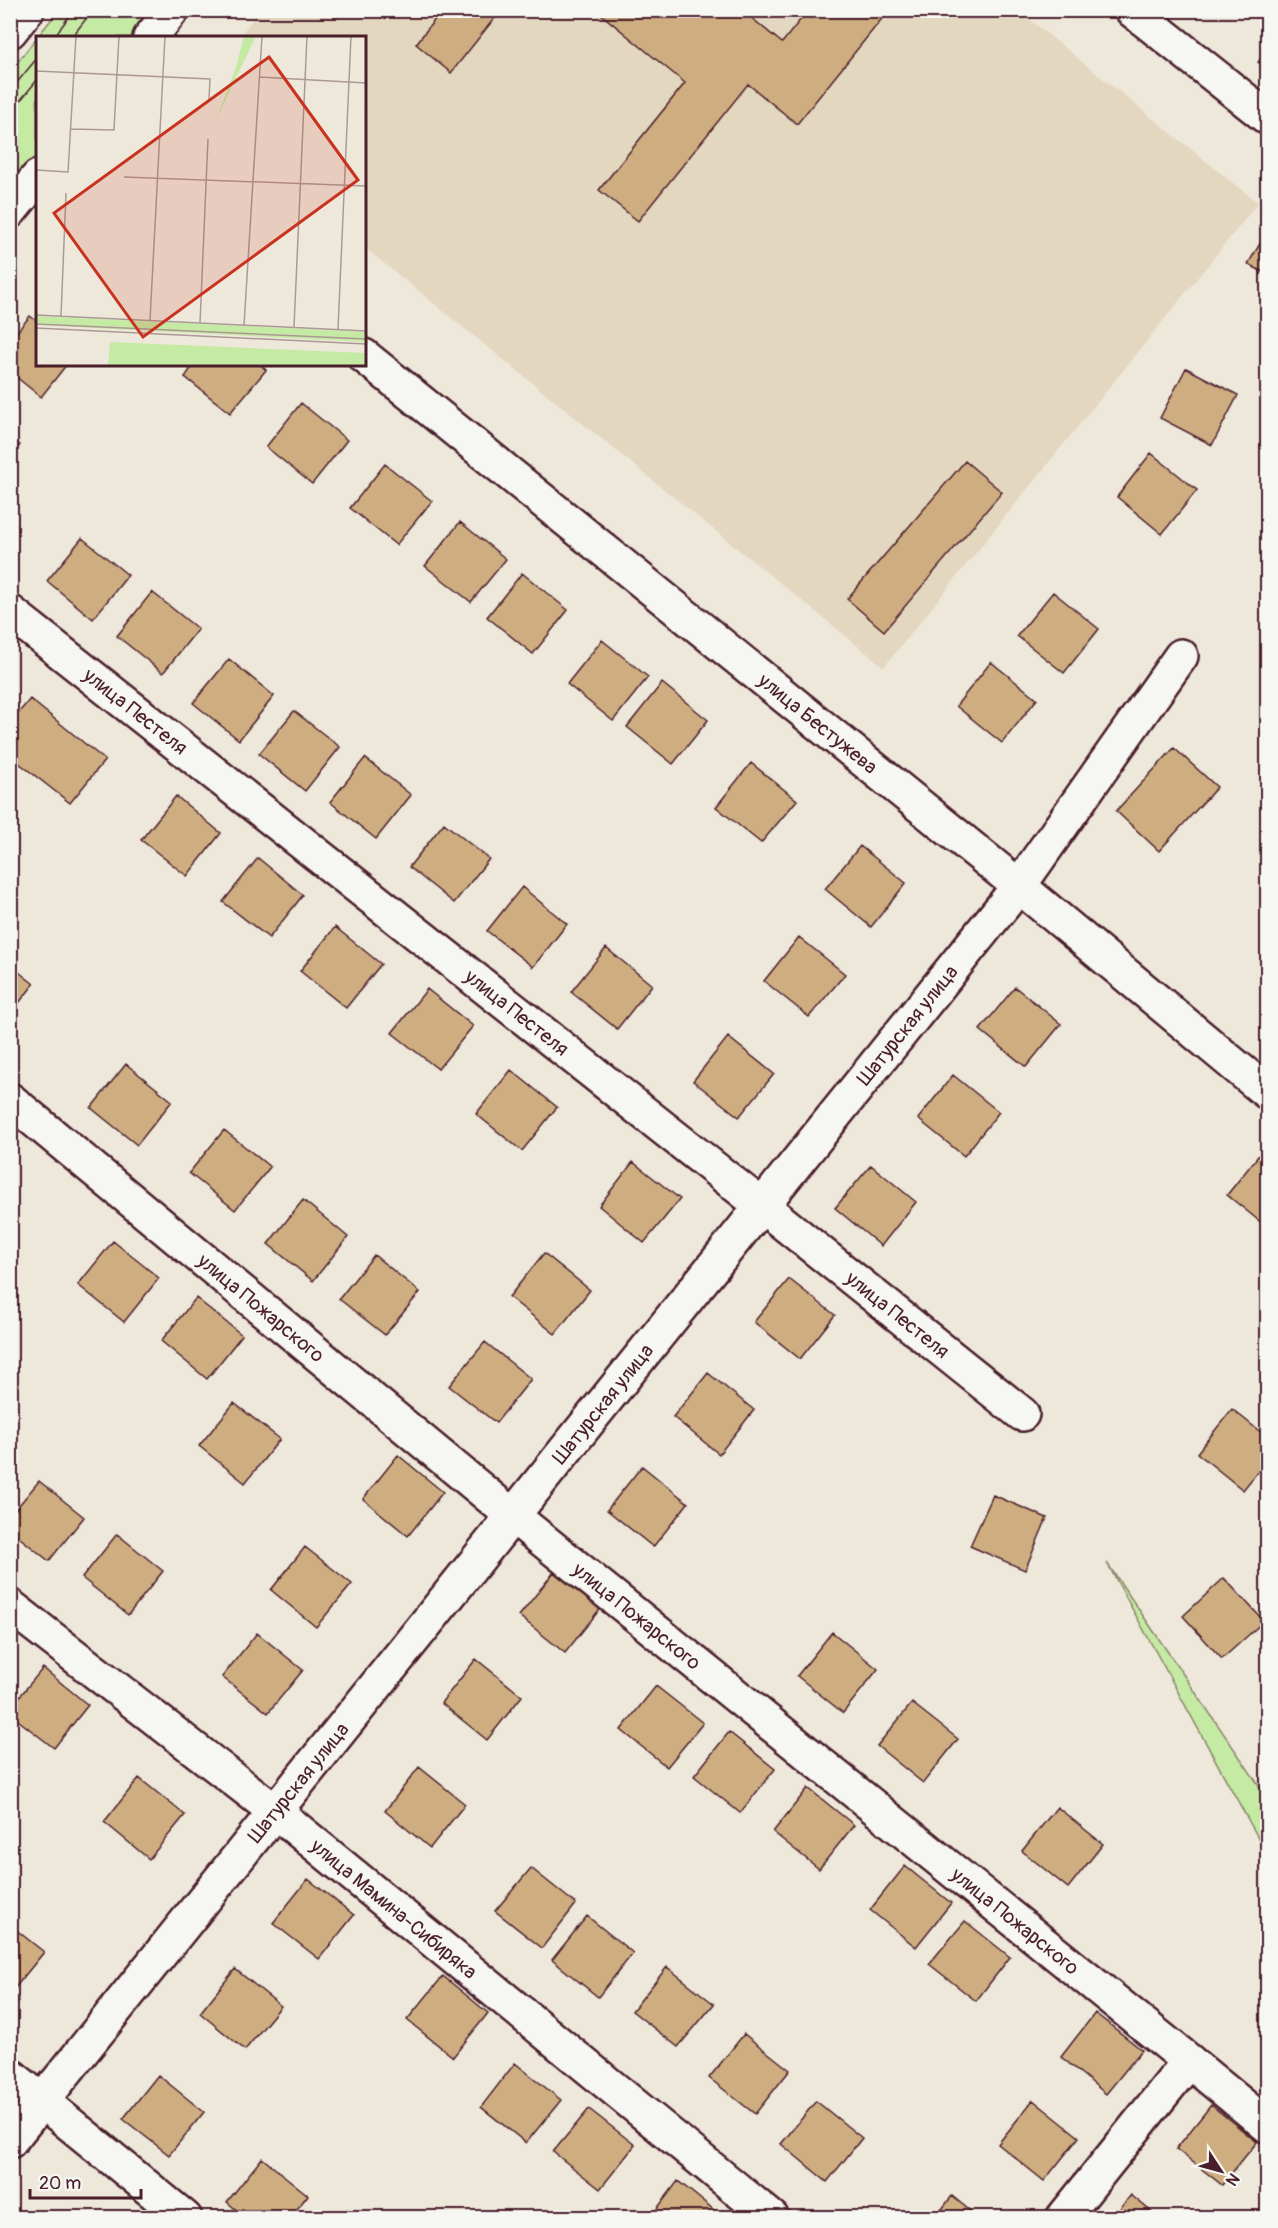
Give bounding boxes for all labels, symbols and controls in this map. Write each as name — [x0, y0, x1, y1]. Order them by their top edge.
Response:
inset map — [36, 36, 366, 366]
street label: улица Пестеля — [77, 662, 192, 760]
street label: улица Бестужева — [752, 667, 882, 779]
street label: Шатурская улица — [852, 960, 963, 1090]
street label: улица Пестеля — [459, 963, 574, 1062]
street label: улица Пожарского — [192, 1248, 330, 1368]
street label: улица Пестеля — [840, 1265, 954, 1364]
street label: Шатурская улица — [547, 1339, 659, 1469]
street label: улица Пожарского — [567, 1557, 706, 1676]
street label: Шатурская улица — [243, 1718, 354, 1848]
street label: улица Мамина-Сибиряка — [305, 1833, 482, 1985]
street label: улица Пожарского — [945, 1862, 1084, 1981]
north arrow — [1191, 2141, 1251, 2201]
scale bar — [30, 2162, 141, 2200]
text: N — [1221, 2169, 1244, 2190]
text: 20 m — [39, 2172, 81, 2195]

